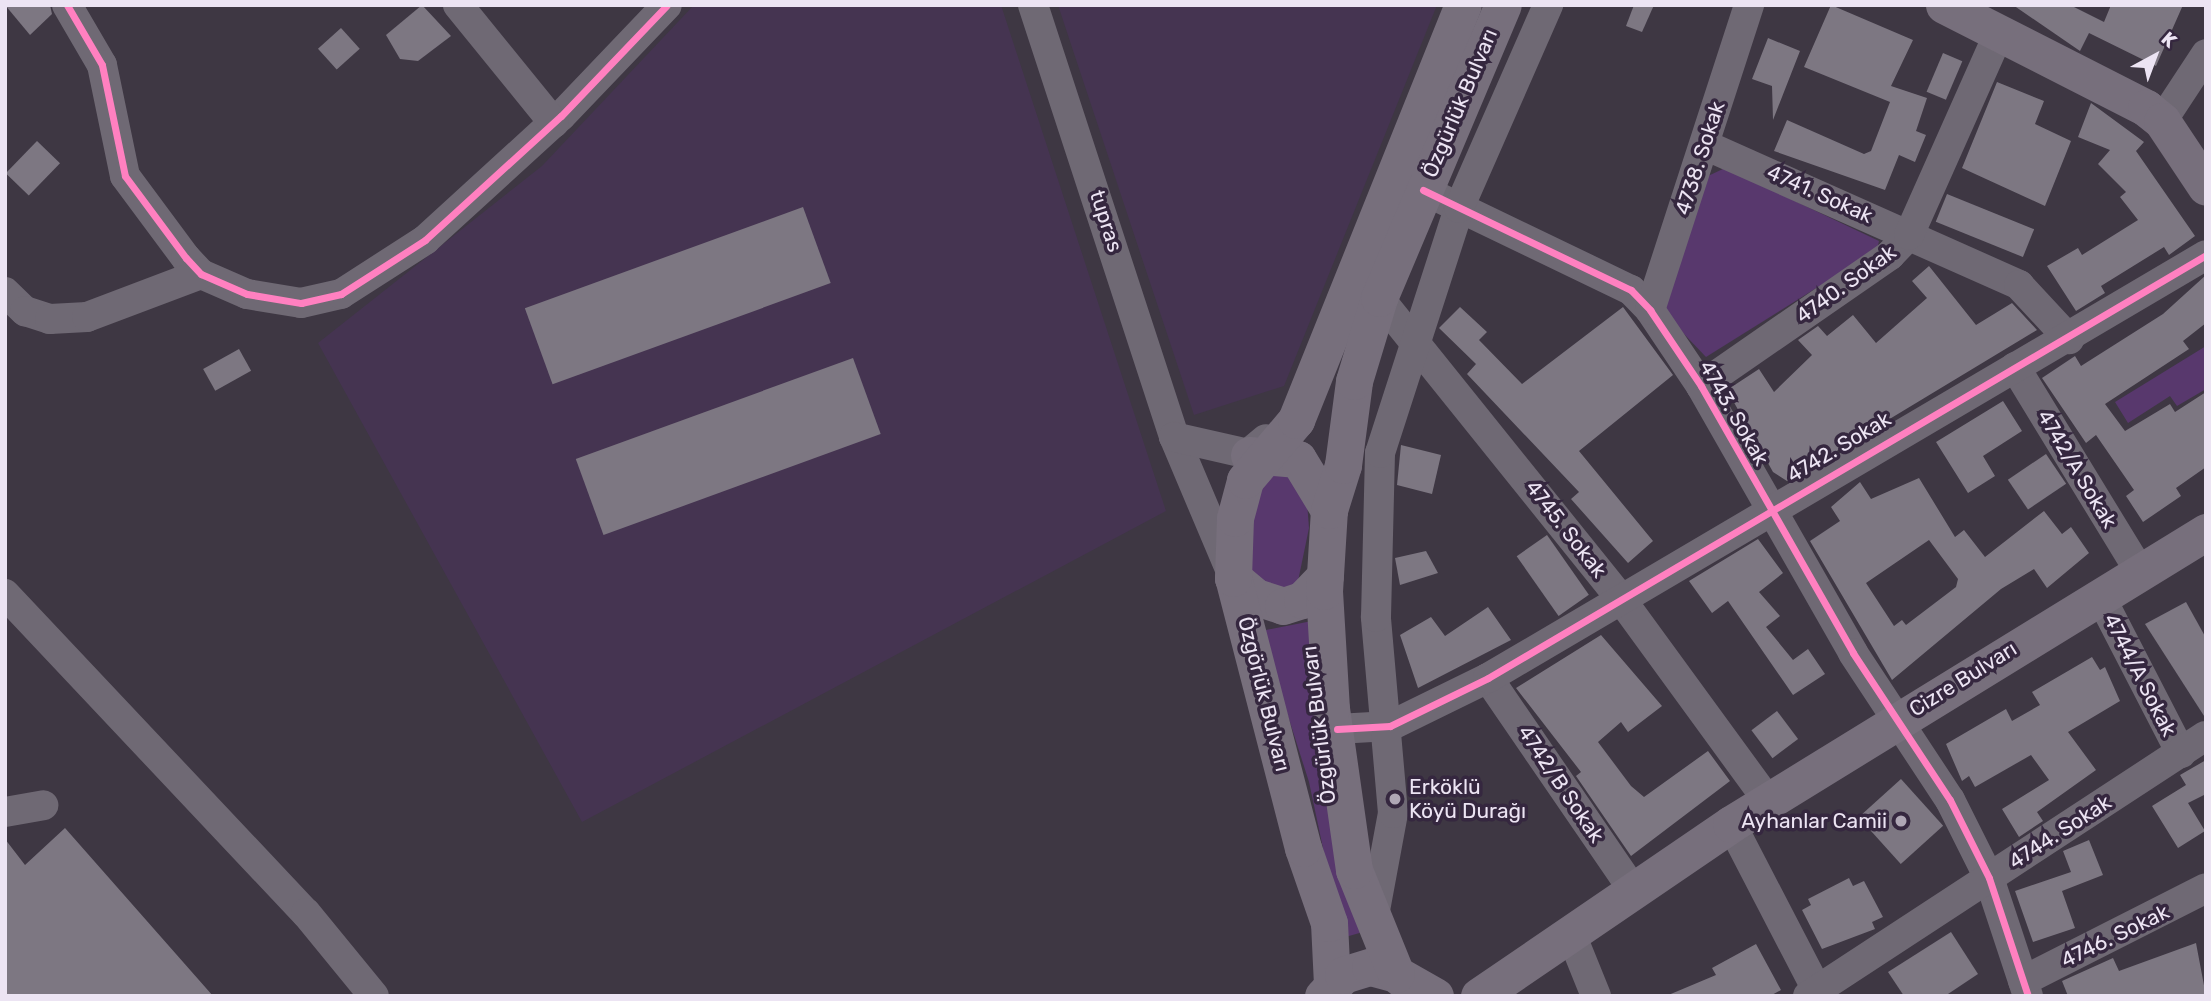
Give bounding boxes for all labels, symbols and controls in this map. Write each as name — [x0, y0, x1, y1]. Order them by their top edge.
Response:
north arrow — [2120, 21, 2190, 91]
street label: Özgürlük Bulvarı — [1417, 25, 1503, 181]
text: K — [2157, 27, 2181, 53]
street label: 4738. Sokak — [1670, 98, 1730, 218]
street label: 4741. Sokak — [1763, 160, 1877, 228]
street label: tupras — [1084, 187, 1128, 255]
street label: 4740. Sokak — [1791, 239, 1901, 329]
street label: 4743. Sokak — [1694, 356, 1774, 470]
street label: 4742/A Sokak — [2032, 405, 2122, 533]
street label: 4742. Sokak — [1782, 406, 1896, 488]
street label: 4745. Sokak — [1520, 475, 1612, 583]
street label: 4744/A Sokak — [2098, 609, 2182, 741]
street label: Özgörlük Bulvarı — [1233, 614, 1295, 774]
street label: Cizre Bulvarı — [1905, 636, 2021, 722]
street label: Özgürlük Bulvarı — [1297, 644, 1341, 806]
street label: 4742/B Sokak — [1512, 720, 1610, 848]
place label: Erköklü Köyü Durağı — [1409, 774, 1526, 824]
street label: 4744. Sokak — [2004, 790, 2116, 874]
marker: Erköklü Köyü Durağı — [1387, 791, 1403, 807]
place label: Ayhanlar Camii — [1741, 808, 1887, 834]
marker: Ayhanlar Camii — [1893, 813, 1909, 829]
street label: 4746. Sokak — [2057, 899, 2173, 973]

